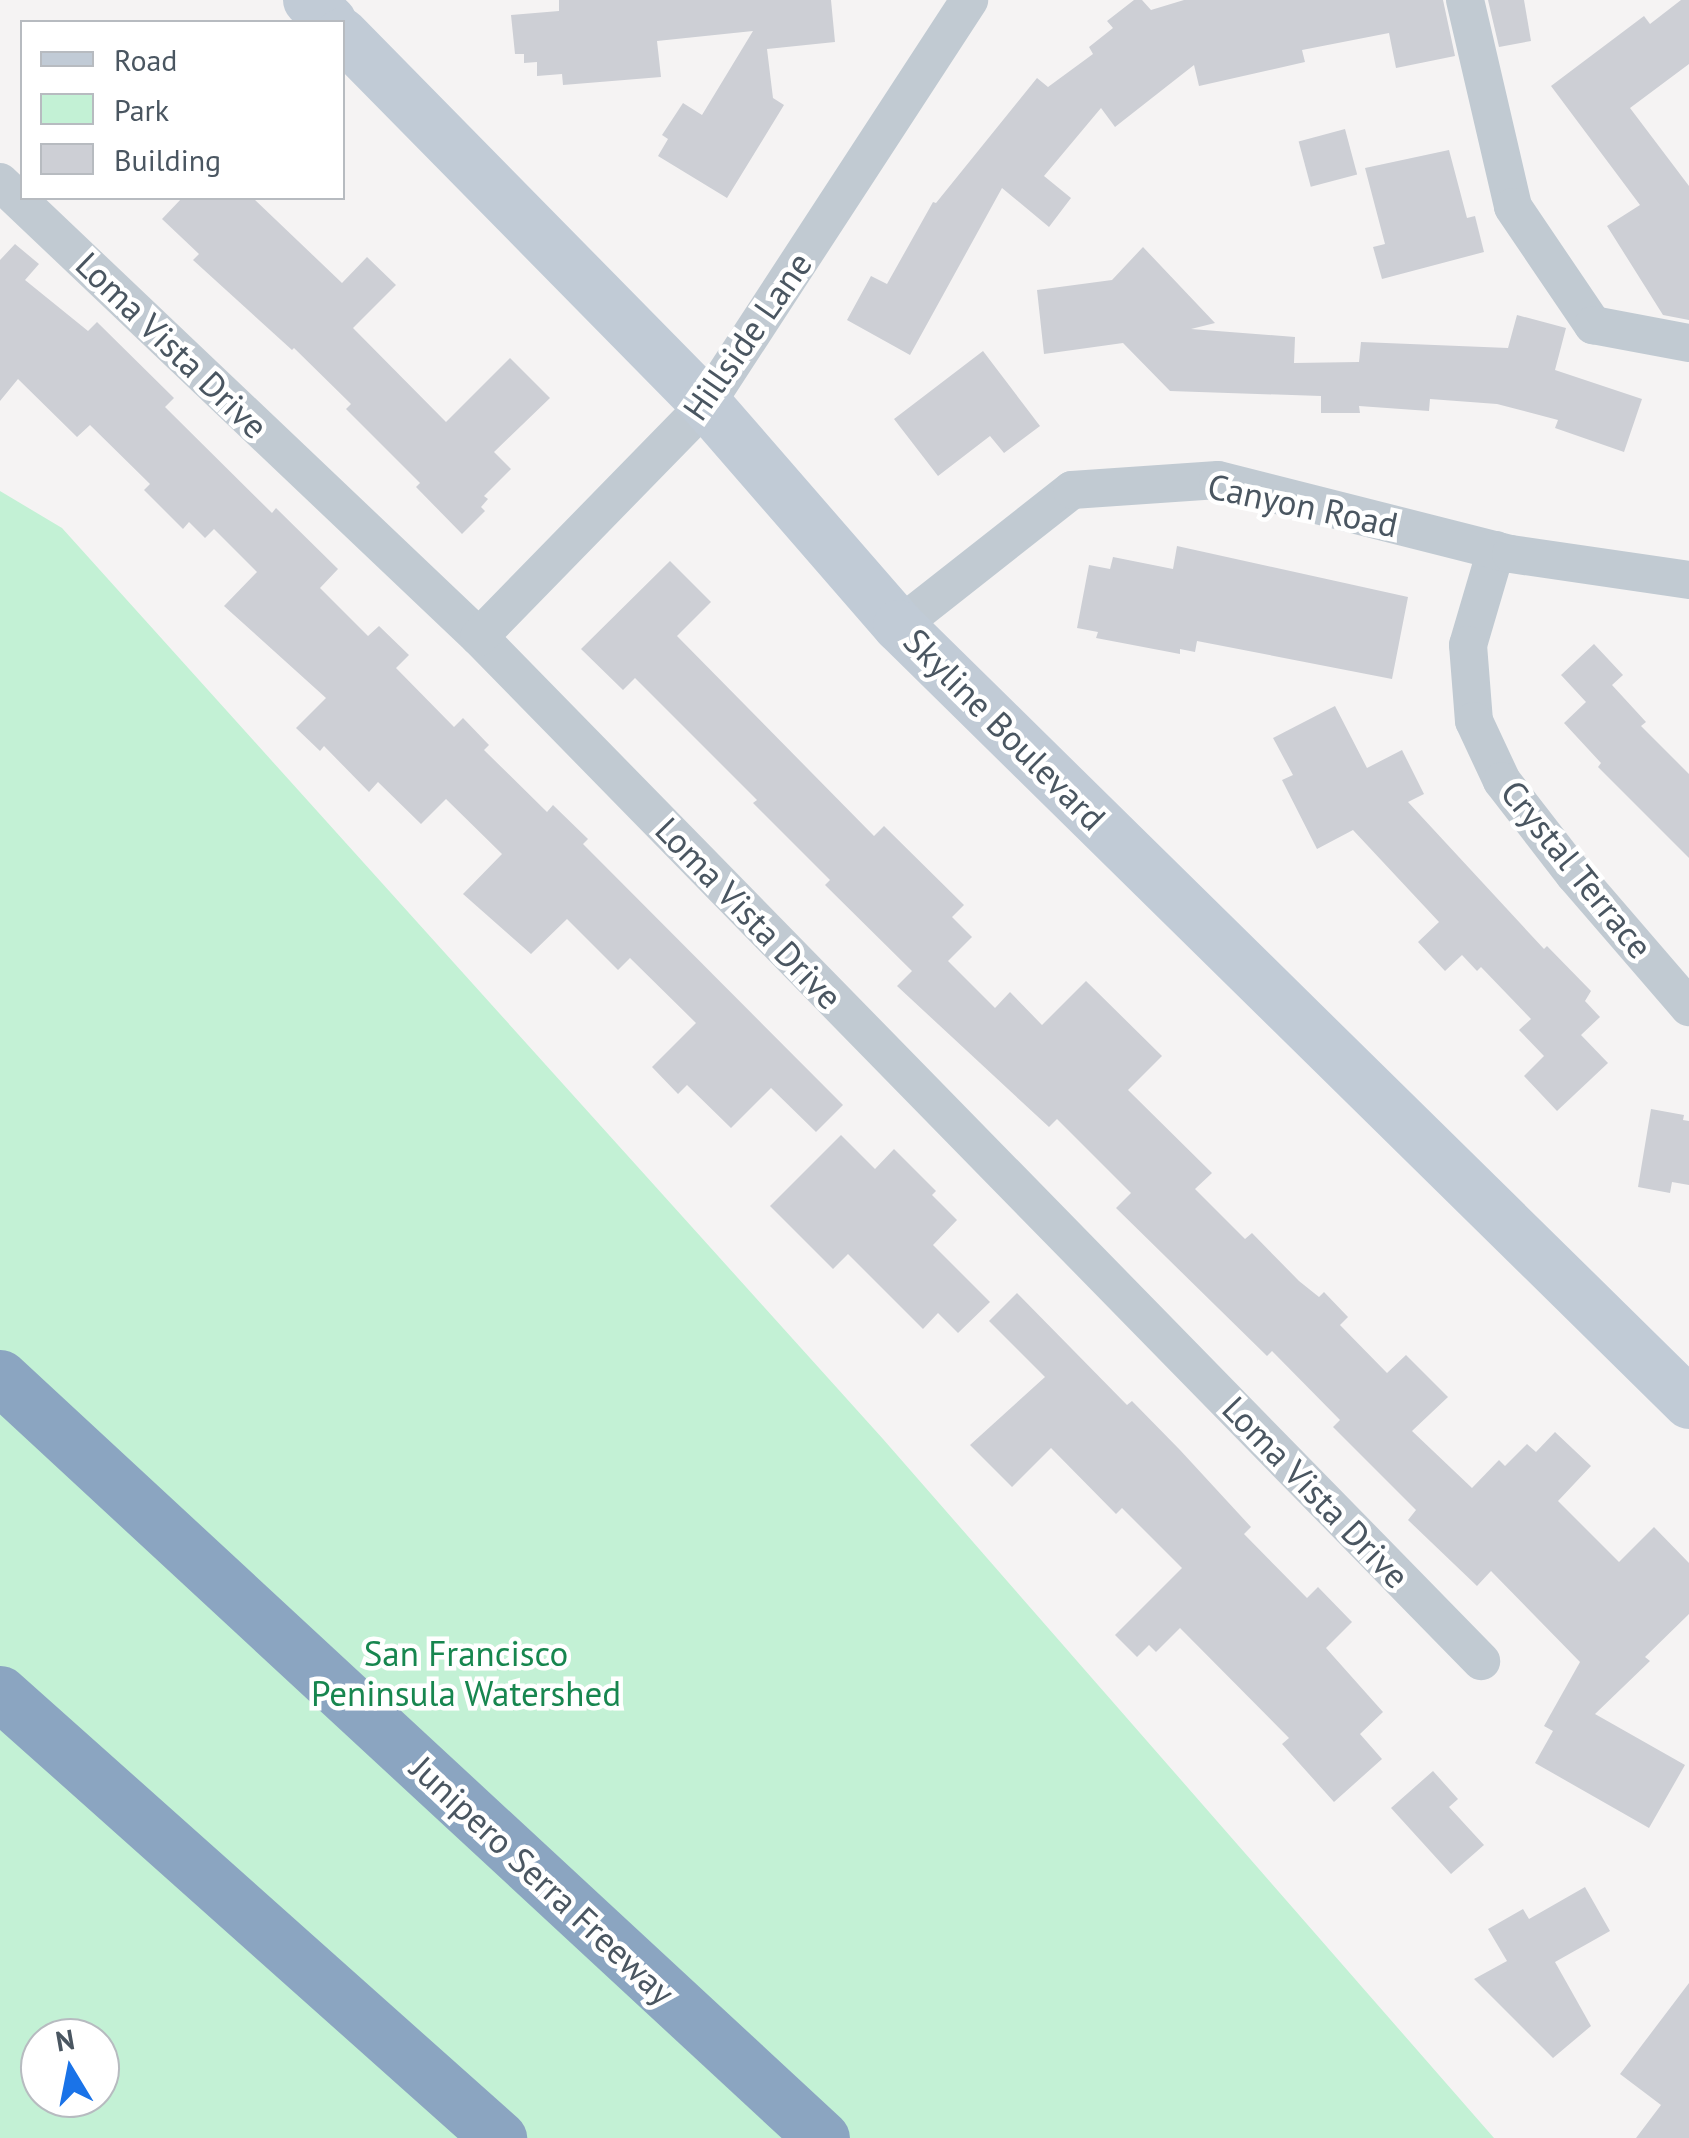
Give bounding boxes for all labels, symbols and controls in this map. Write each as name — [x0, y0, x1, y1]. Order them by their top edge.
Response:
legend — [20, 20, 345, 200]
text: Road — [114, 40, 178, 79]
text: Park — [114, 90, 169, 129]
text: Building — [114, 140, 221, 179]
street label: Loma Vista Drive — [67, 243, 277, 447]
street label: Hillside Lane — [674, 244, 820, 428]
street label: Canyon Road — [1204, 464, 1402, 546]
street label: Skyline Boulevard — [896, 620, 1114, 838]
street label: Crystal Terrace — [1492, 771, 1662, 967]
street label: Loma Vista Drive — [647, 808, 851, 1018]
street label: Loma Vista Drive — [1214, 1387, 1418, 1597]
park label: San Francisco Peninsula Watershed — [311, 1632, 621, 1714]
street label: Junipero Serra Freeway — [402, 1747, 684, 2013]
north arrow — [20, 2018, 120, 2118]
text: N — [53, 2020, 77, 2060]

